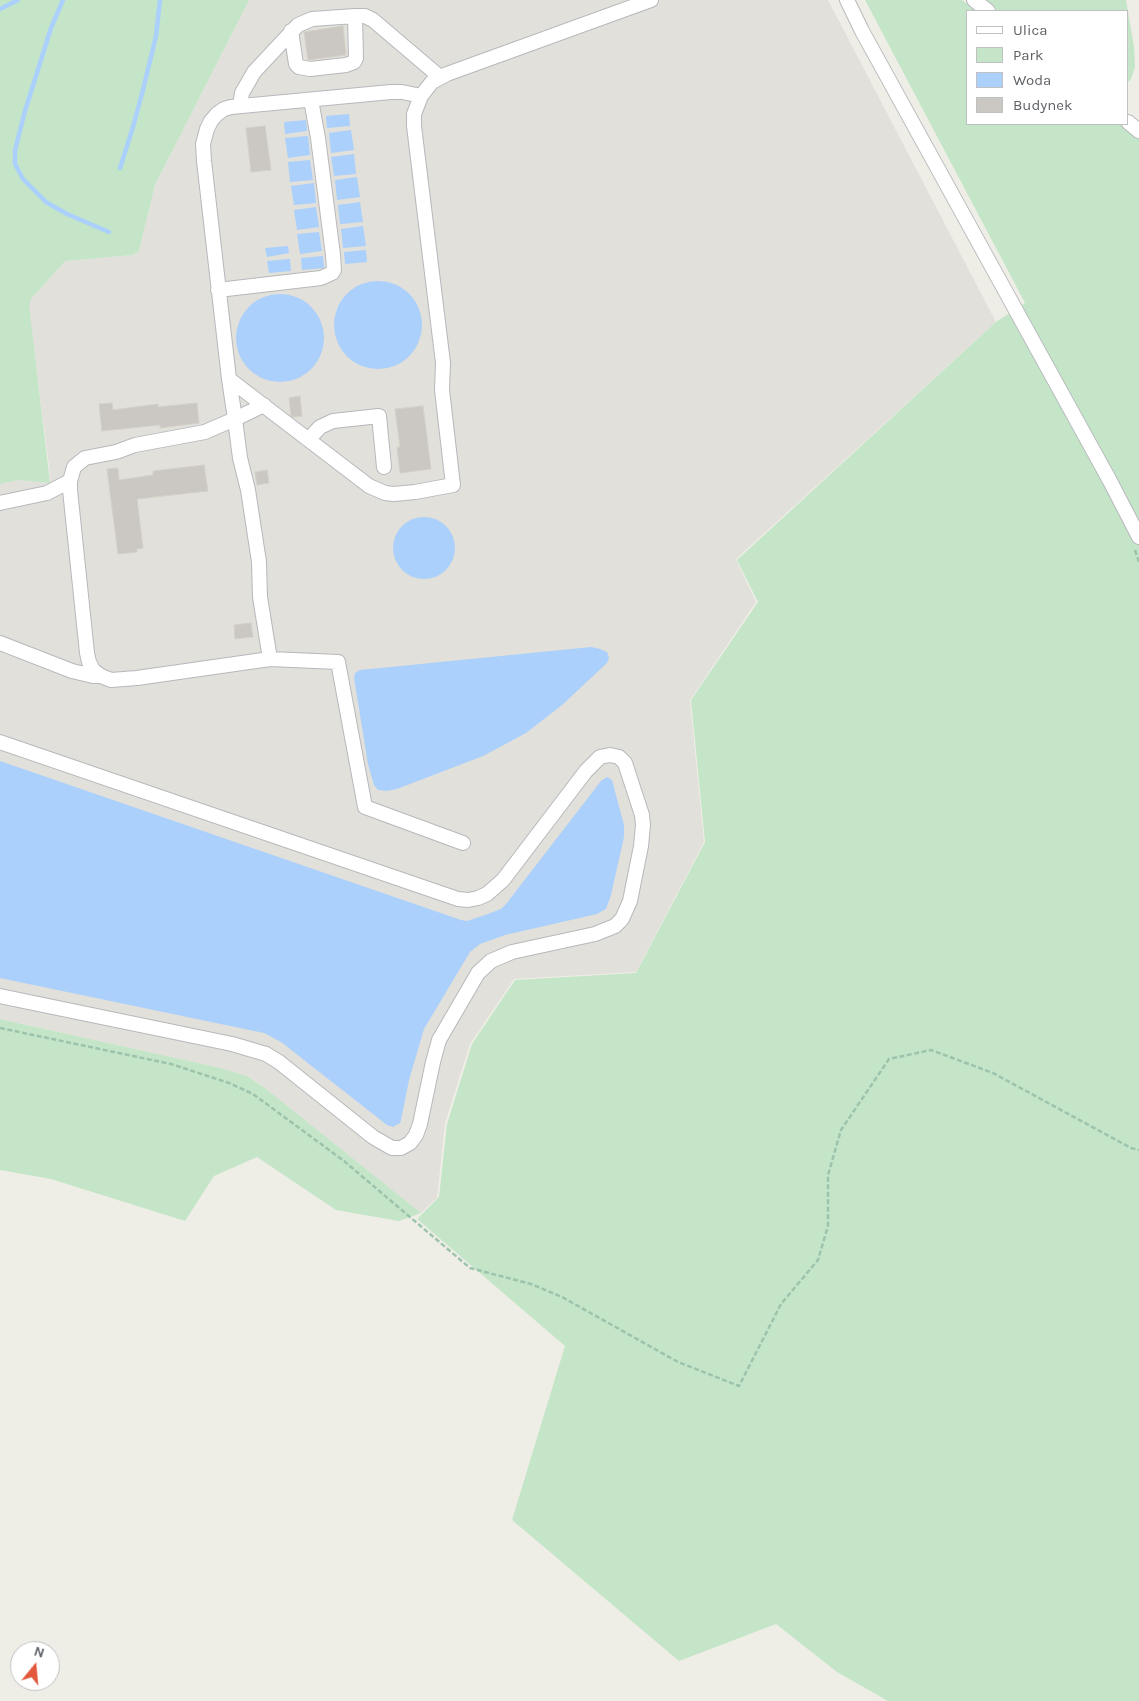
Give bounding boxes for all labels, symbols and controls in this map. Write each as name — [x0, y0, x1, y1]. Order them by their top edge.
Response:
legend — [966, 10, 1129, 125]
text: Ulica — [1013, 21, 1047, 39]
text: Park — [1013, 46, 1043, 64]
text: Woda — [1013, 71, 1051, 89]
text: Budynek — [1013, 96, 1072, 114]
north arrow — [10, 1641, 60, 1691]
text: N — [32, 1643, 47, 1662]

